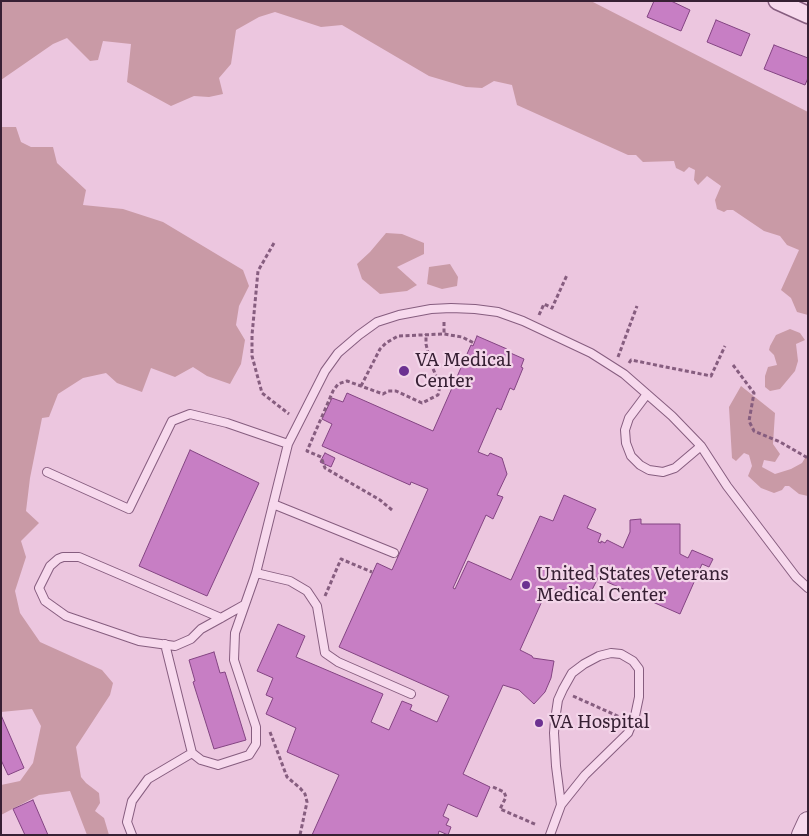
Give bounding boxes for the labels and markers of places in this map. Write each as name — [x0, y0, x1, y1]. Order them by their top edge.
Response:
place label: VA Medical Center — [415, 350, 512, 392]
marker: VA Medical Center — [397, 364, 411, 378]
place label: United States Veterans Medical Center — [536, 564, 728, 606]
marker: United States Veterans Medical Center — [520, 579, 532, 591]
place label: VA Hospital — [549, 712, 650, 734]
marker: VA Hospital — [533, 717, 545, 729]

